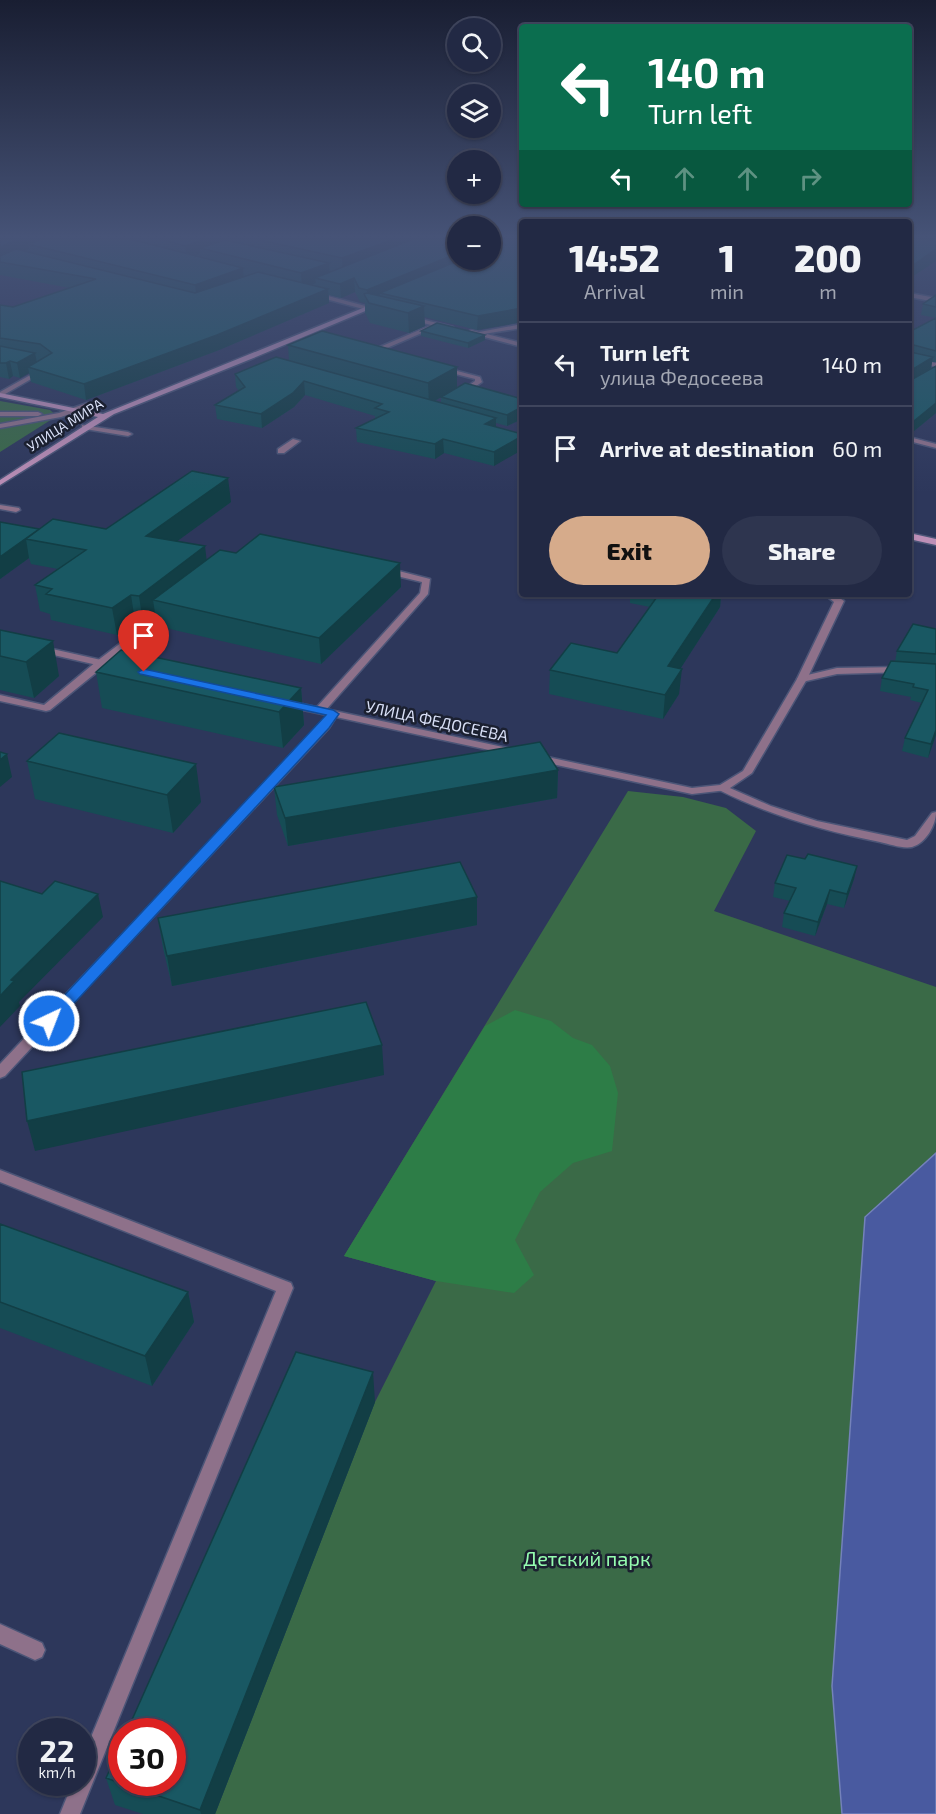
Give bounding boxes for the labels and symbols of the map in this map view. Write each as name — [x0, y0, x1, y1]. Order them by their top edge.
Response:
street label: УЛИЦА МИРА — [24, 394, 106, 455]
pin — [118, 610, 169, 672]
street label: УЛИЦА ФЕДОСЕЕВА — [364, 696, 510, 745]
position arrow — [17, 989, 81, 1053]
park label: Детский парк — [523, 1546, 651, 1570]
speed limit sign: 30 — [108, 1718, 186, 1796]

